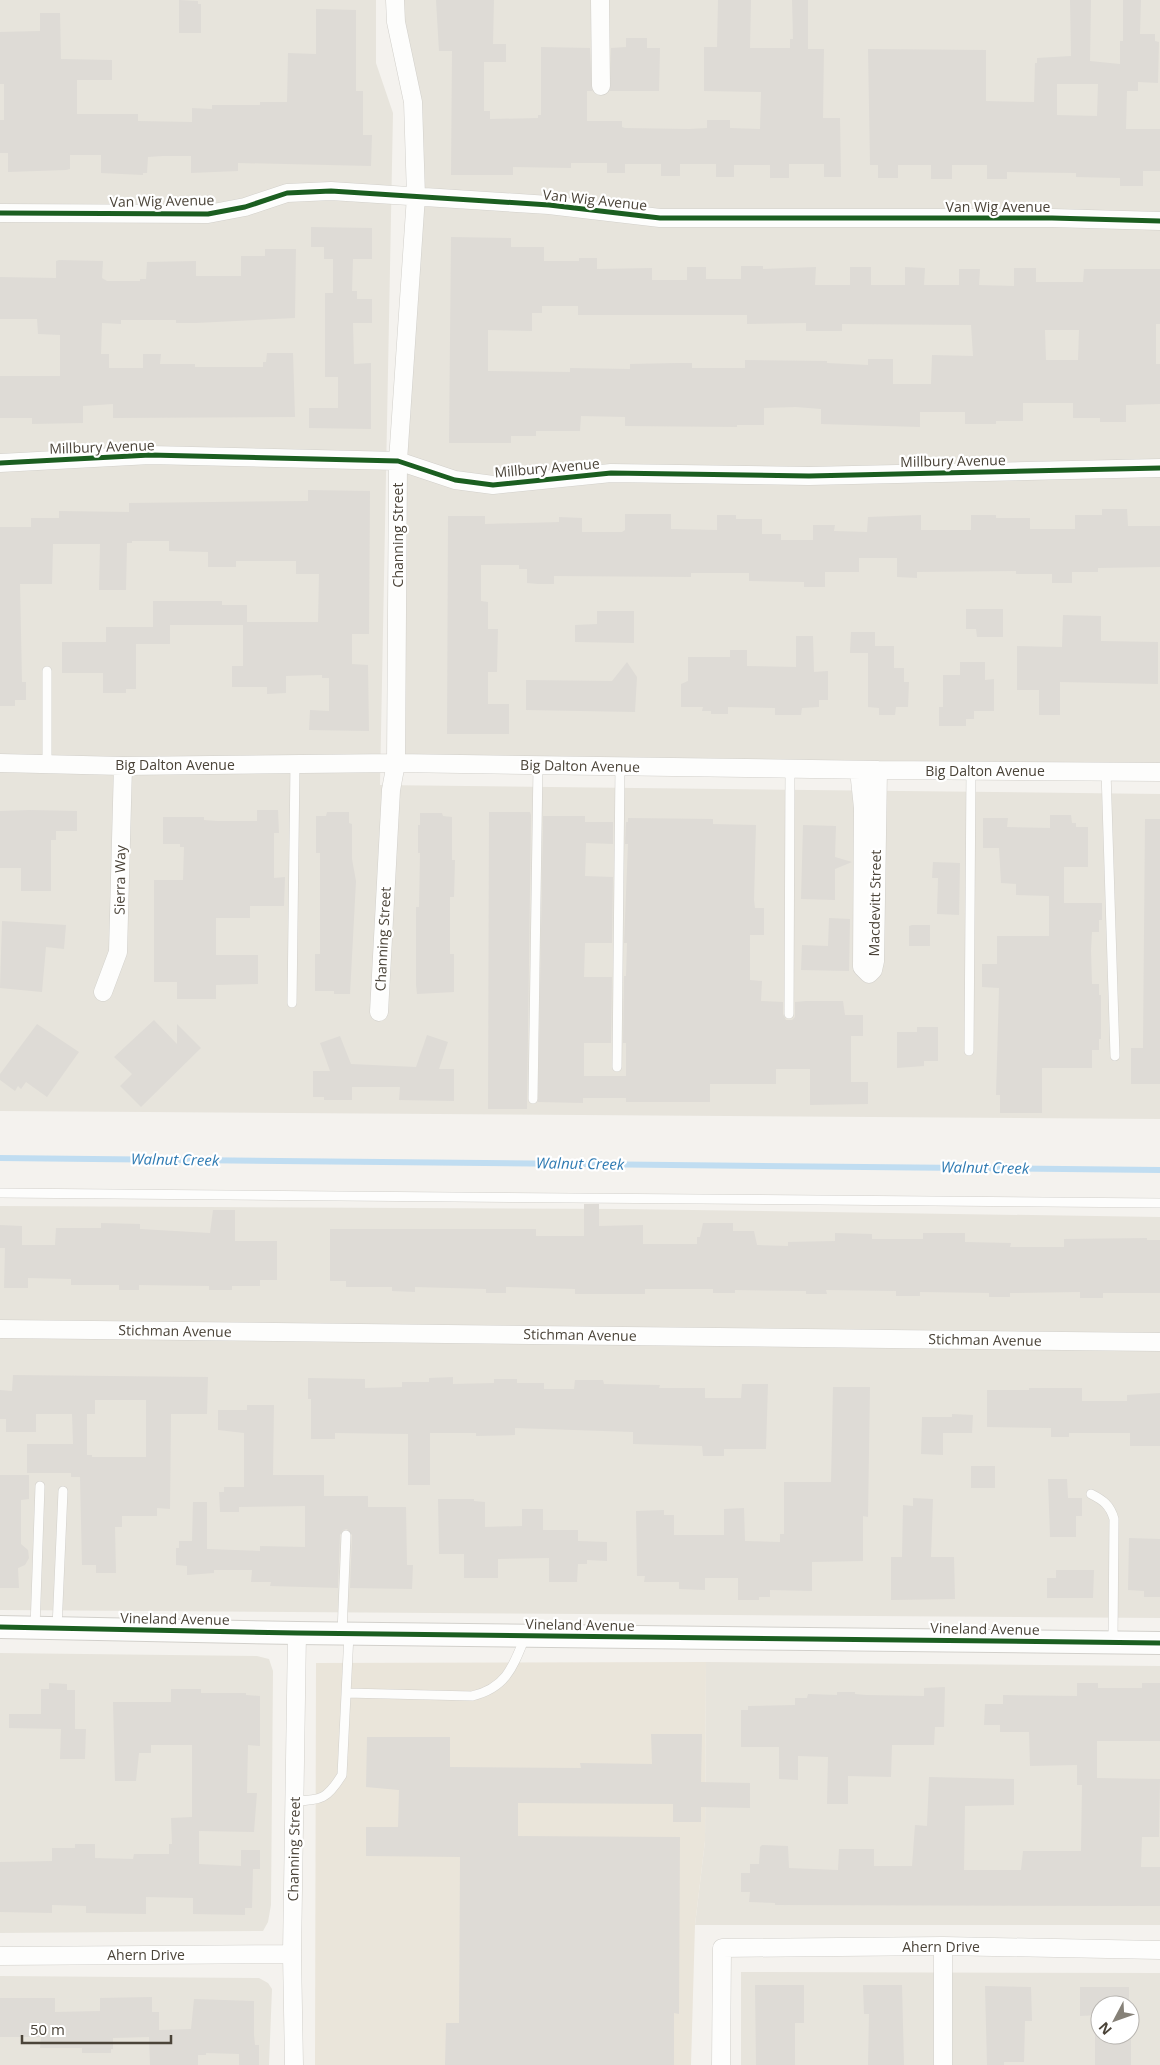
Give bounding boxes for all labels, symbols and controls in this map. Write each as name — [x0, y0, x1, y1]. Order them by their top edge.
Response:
street label: Van Wig Avenue — [542, 185, 648, 214]
street label: Van Wig Avenue — [109, 190, 215, 211]
street label: Van Wig Avenue — [946, 197, 1051, 216]
street label: Millbury Avenue — [49, 435, 155, 458]
street label: Millbury Avenue — [900, 450, 1006, 471]
street label: Millbury Avenue — [494, 453, 600, 482]
street label: Channing Street — [388, 483, 407, 587]
street label: Big Dalton Avenue — [115, 755, 235, 774]
street label: Big Dalton Avenue — [520, 755, 640, 776]
street label: Big Dalton Avenue — [925, 761, 1045, 780]
street label: Sierra Way — [109, 844, 130, 915]
street label: Macdevitt Street — [864, 849, 885, 957]
street label: Channing Street — [370, 886, 395, 992]
water label: Walnut Creek — [131, 1148, 220, 1170]
water label: Walnut Creek — [536, 1152, 625, 1174]
water label: Walnut Creek — [941, 1156, 1030, 1178]
street label: Stichman Avenue — [118, 1320, 232, 1341]
street label: Stichman Avenue — [523, 1324, 637, 1345]
street label: Stichman Avenue — [928, 1329, 1042, 1350]
street label: Vineland Avenue — [120, 1608, 230, 1629]
street label: Vineland Avenue — [525, 1614, 635, 1635]
street label: Vineland Avenue — [930, 1618, 1040, 1639]
street label: Channing Street — [283, 1796, 304, 1902]
street label: Ahern Drive — [902, 1937, 980, 1956]
street label: Ahern Drive — [107, 1945, 185, 1964]
north arrow — [1090, 1995, 1140, 2045]
scale bar — [22, 2012, 171, 2044]
text: N — [1094, 2018, 1116, 2039]
text: 50 m — [30, 2019, 65, 2039]

